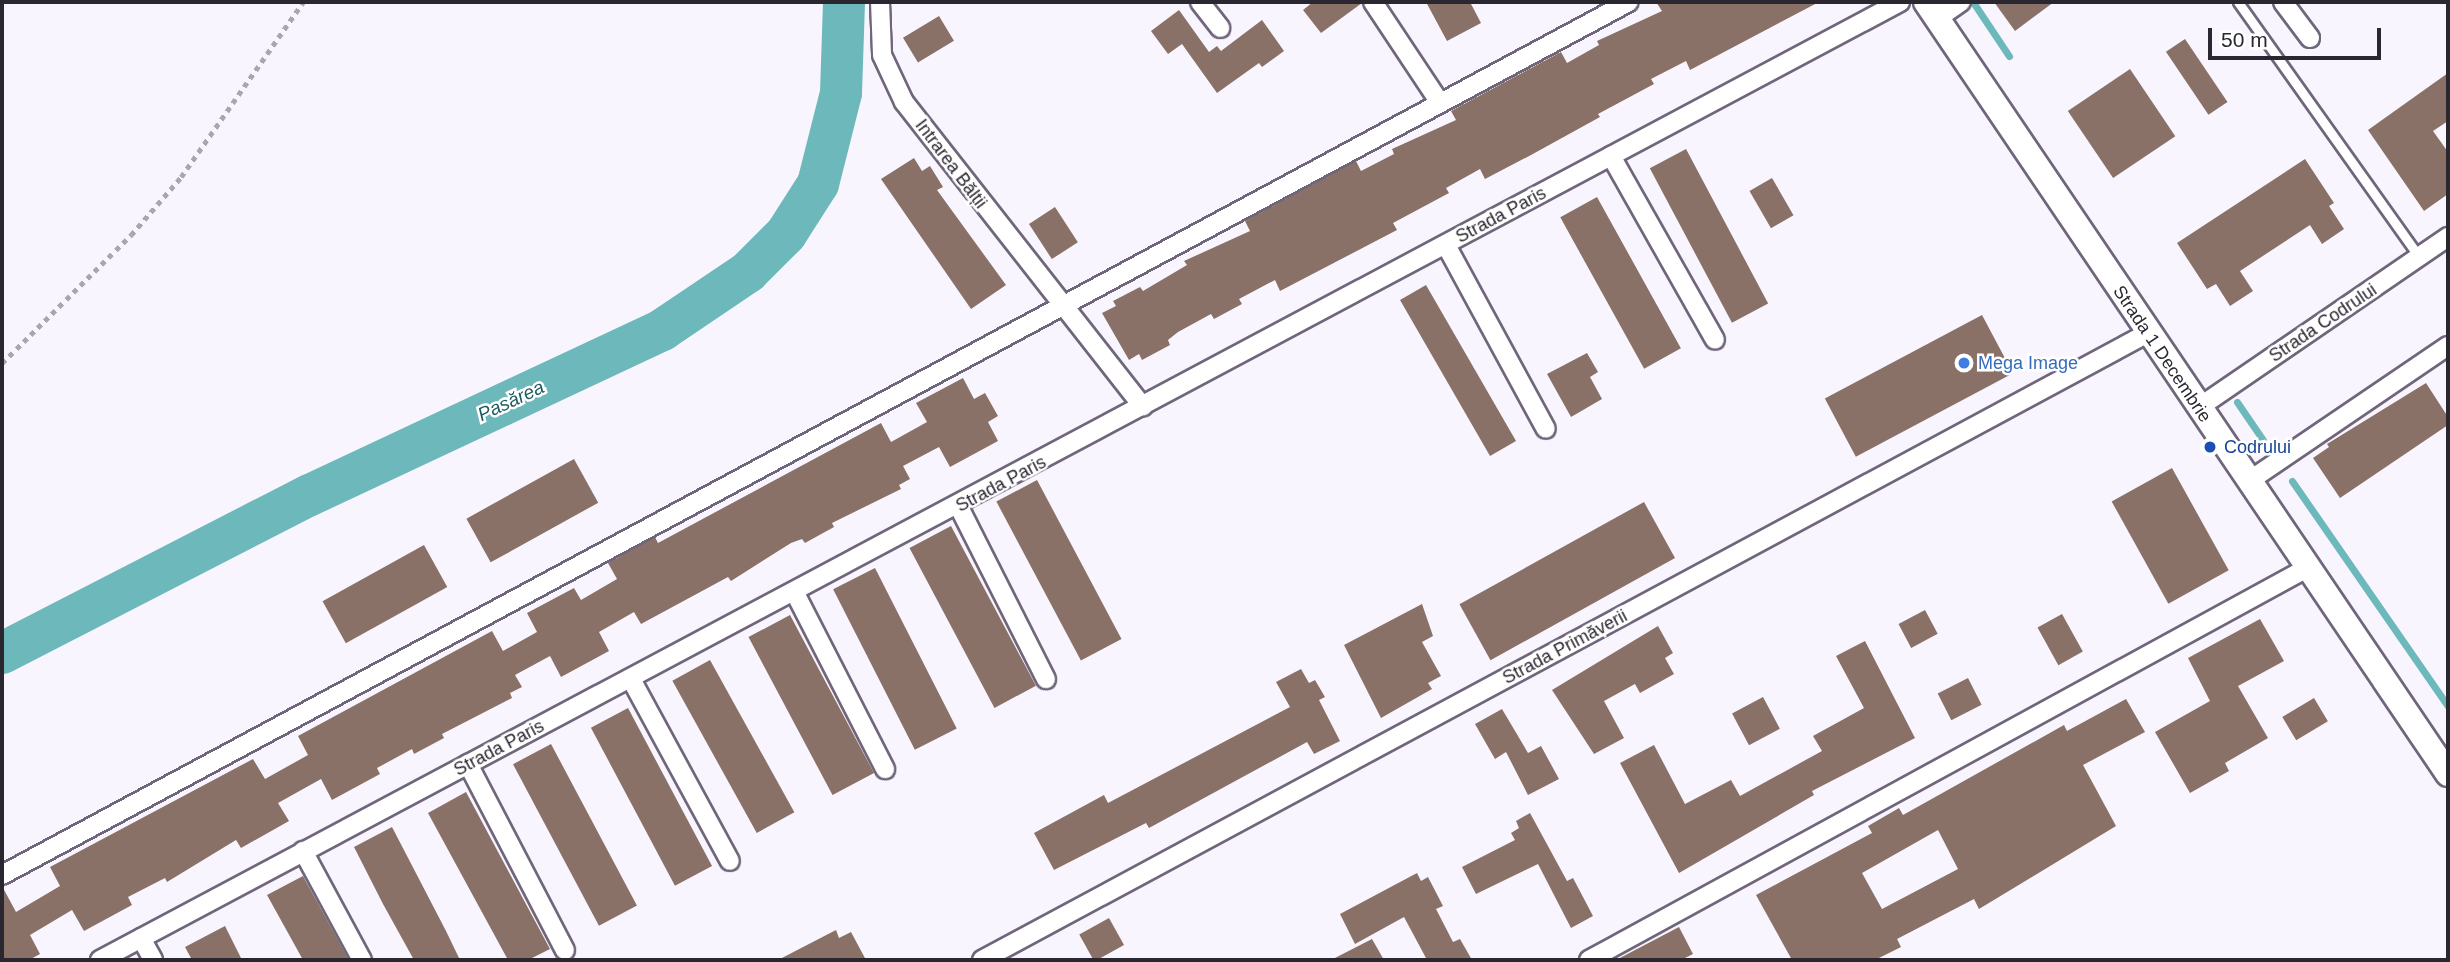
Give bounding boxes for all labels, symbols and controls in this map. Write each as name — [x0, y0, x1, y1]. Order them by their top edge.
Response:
scale bar — [2212, 14, 2385, 58]
text: 50 m — [2221, 28, 2268, 51]
street label: Intrarea Bălții — [910, 115, 992, 213]
street label: Strada Paris — [1452, 182, 1550, 248]
street label: Strada Codrului — [2265, 279, 2381, 367]
street label: Strada 1 Decembrie — [2108, 282, 2216, 426]
place label: Mega Image — [1978, 352, 2078, 374]
marker: Mega Image — [1956, 355, 1972, 371]
water label: Pasărea — [474, 376, 548, 426]
place label: Codrului — [2224, 436, 2291, 458]
marker: Codrului — [2202, 439, 2218, 455]
street label: Strada Paris — [952, 451, 1050, 517]
street label: Strada Primăverii — [1499, 605, 1631, 689]
street label: Strada Paris — [450, 715, 548, 781]

